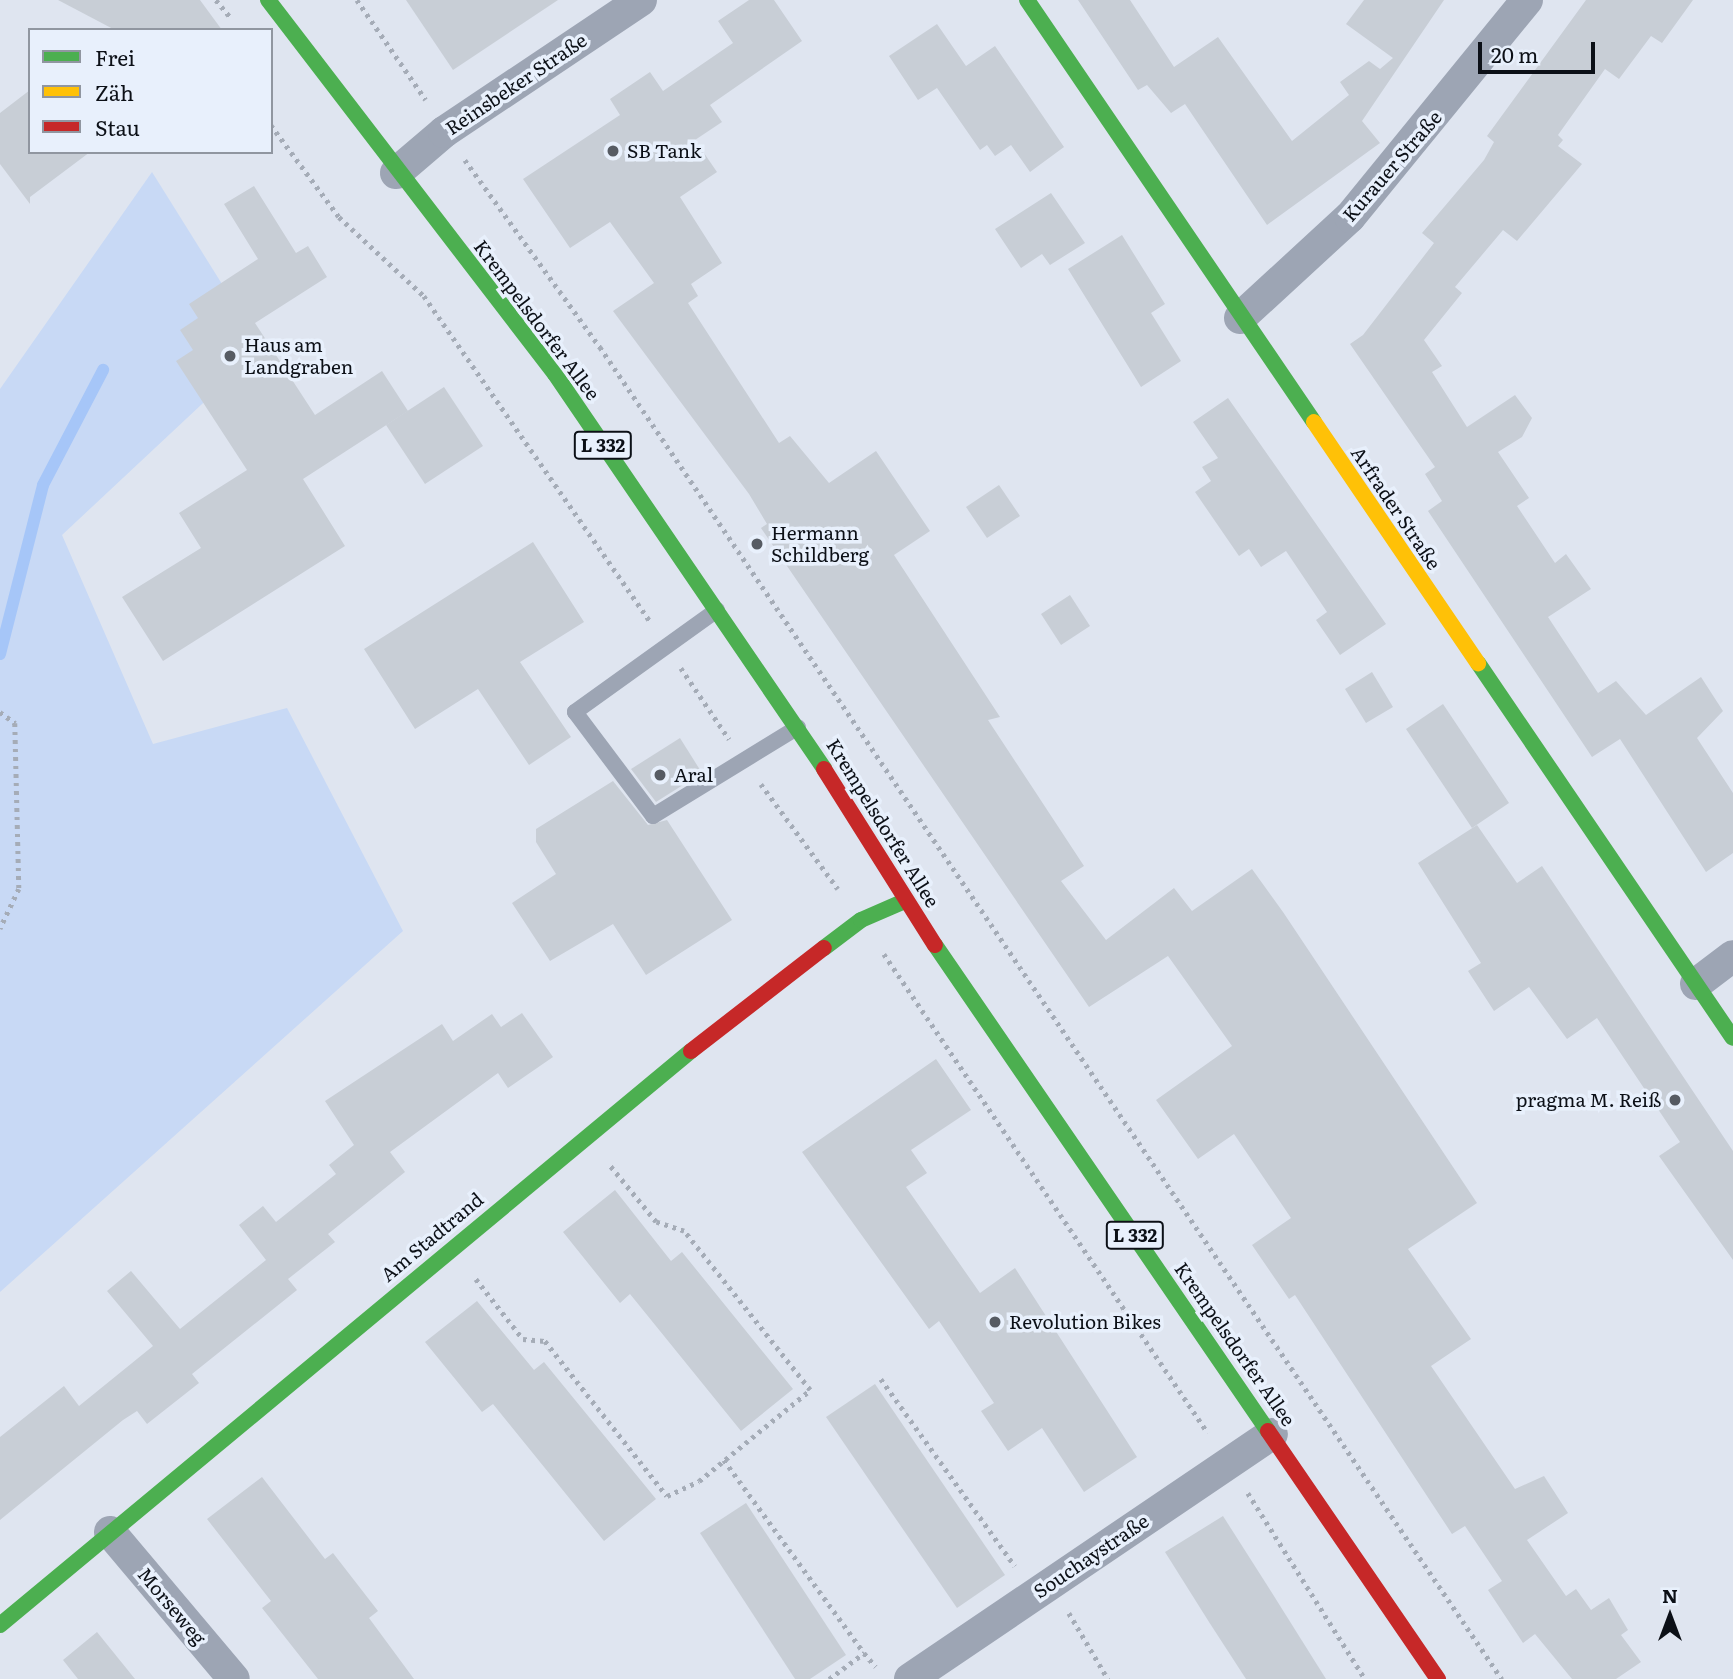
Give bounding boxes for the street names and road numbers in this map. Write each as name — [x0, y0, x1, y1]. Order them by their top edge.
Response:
street label: Reinsbeker Straße — [441, 28, 591, 140]
street label: Kurauer Straße — [1338, 106, 1446, 226]
street label: Krempelsdorfer Allee — [469, 235, 605, 405]
road number: L 332 — [573, 430, 633, 460]
street label: Arfrader Straße — [1346, 442, 1446, 574]
street label: Krempelsdorfer Allee — [822, 734, 944, 912]
street label: Am Stadtrand — [376, 1188, 488, 1286]
road number: L 332 — [1105, 1220, 1165, 1250]
street label: Krempelsdorfer Allee — [1170, 1258, 1300, 1430]
street label: Souchaystraße — [1029, 1509, 1153, 1603]
street label: Morseweg — [133, 1563, 211, 1649]

